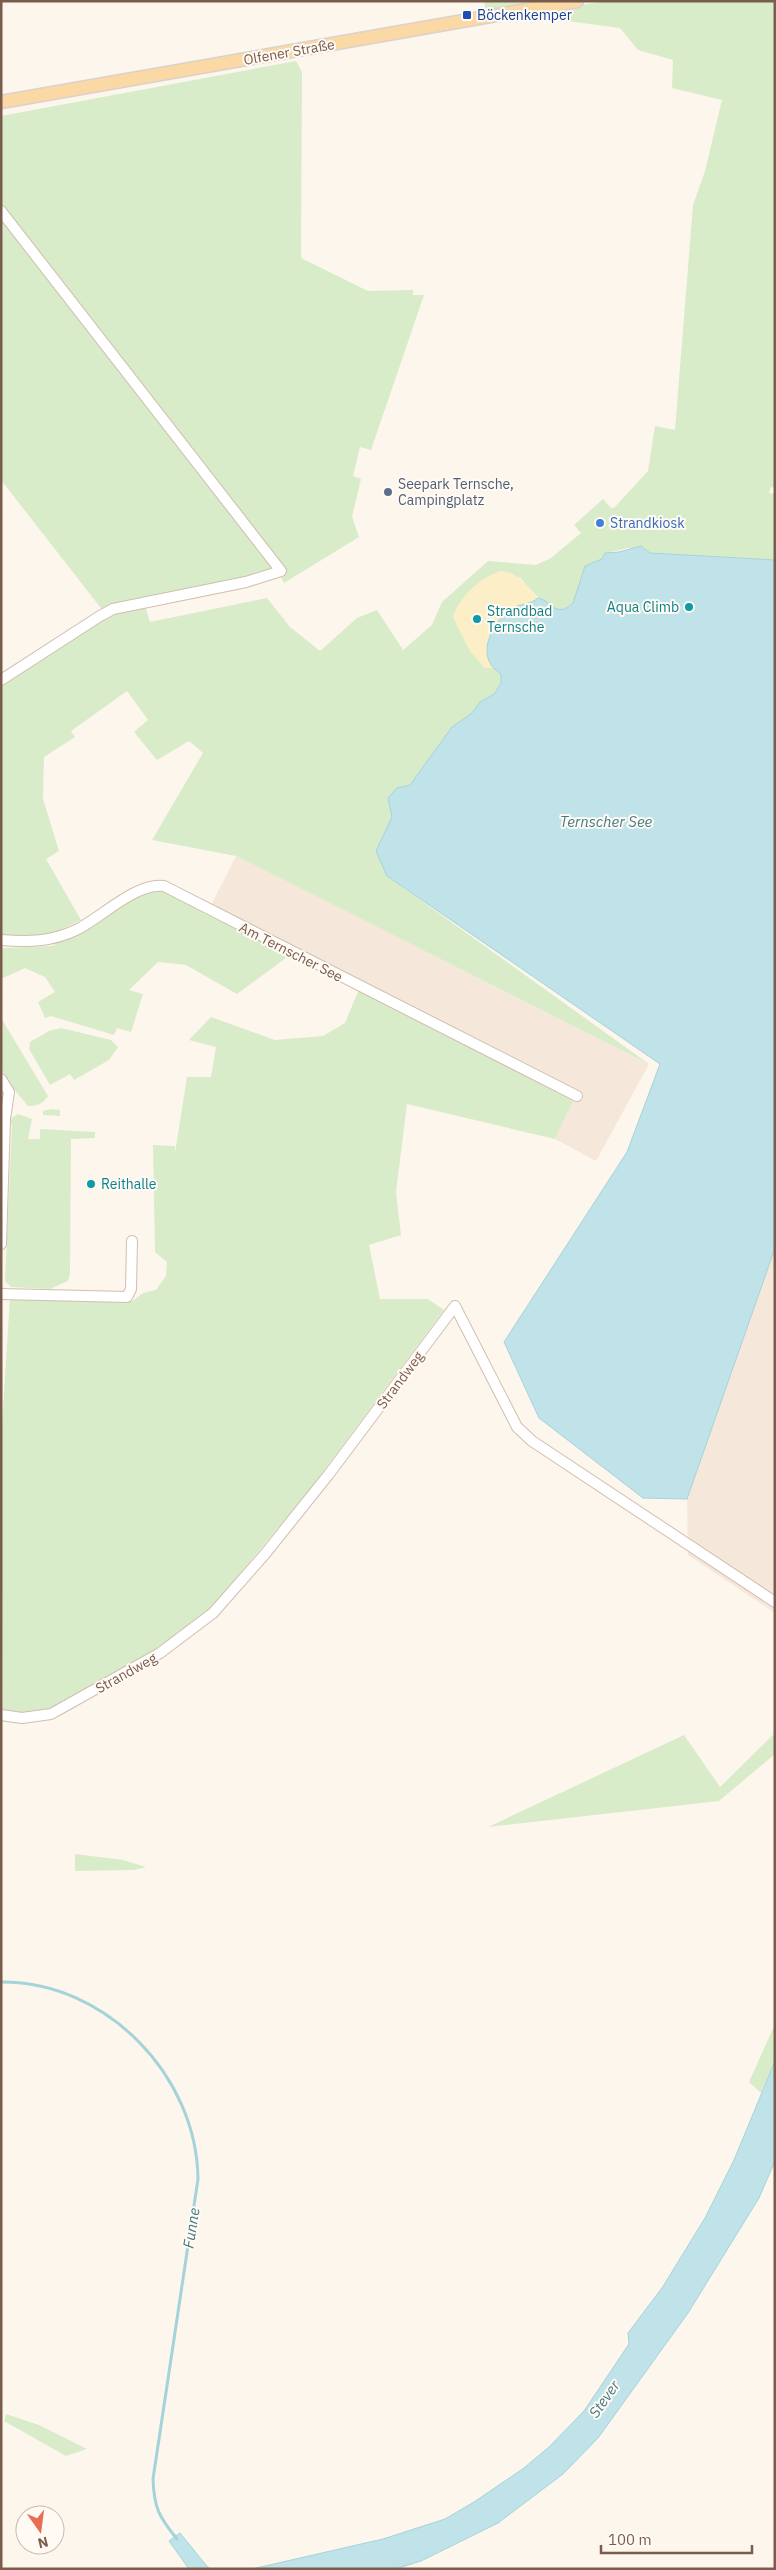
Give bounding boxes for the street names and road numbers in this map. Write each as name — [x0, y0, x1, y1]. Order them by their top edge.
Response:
street label: Olfener Straße — [242, 35, 336, 69]
street label: Am Ternscher See — [236, 918, 346, 986]
street label: Strandweg — [373, 1347, 428, 1412]
street label: Strandweg — [92, 1648, 160, 1697]

